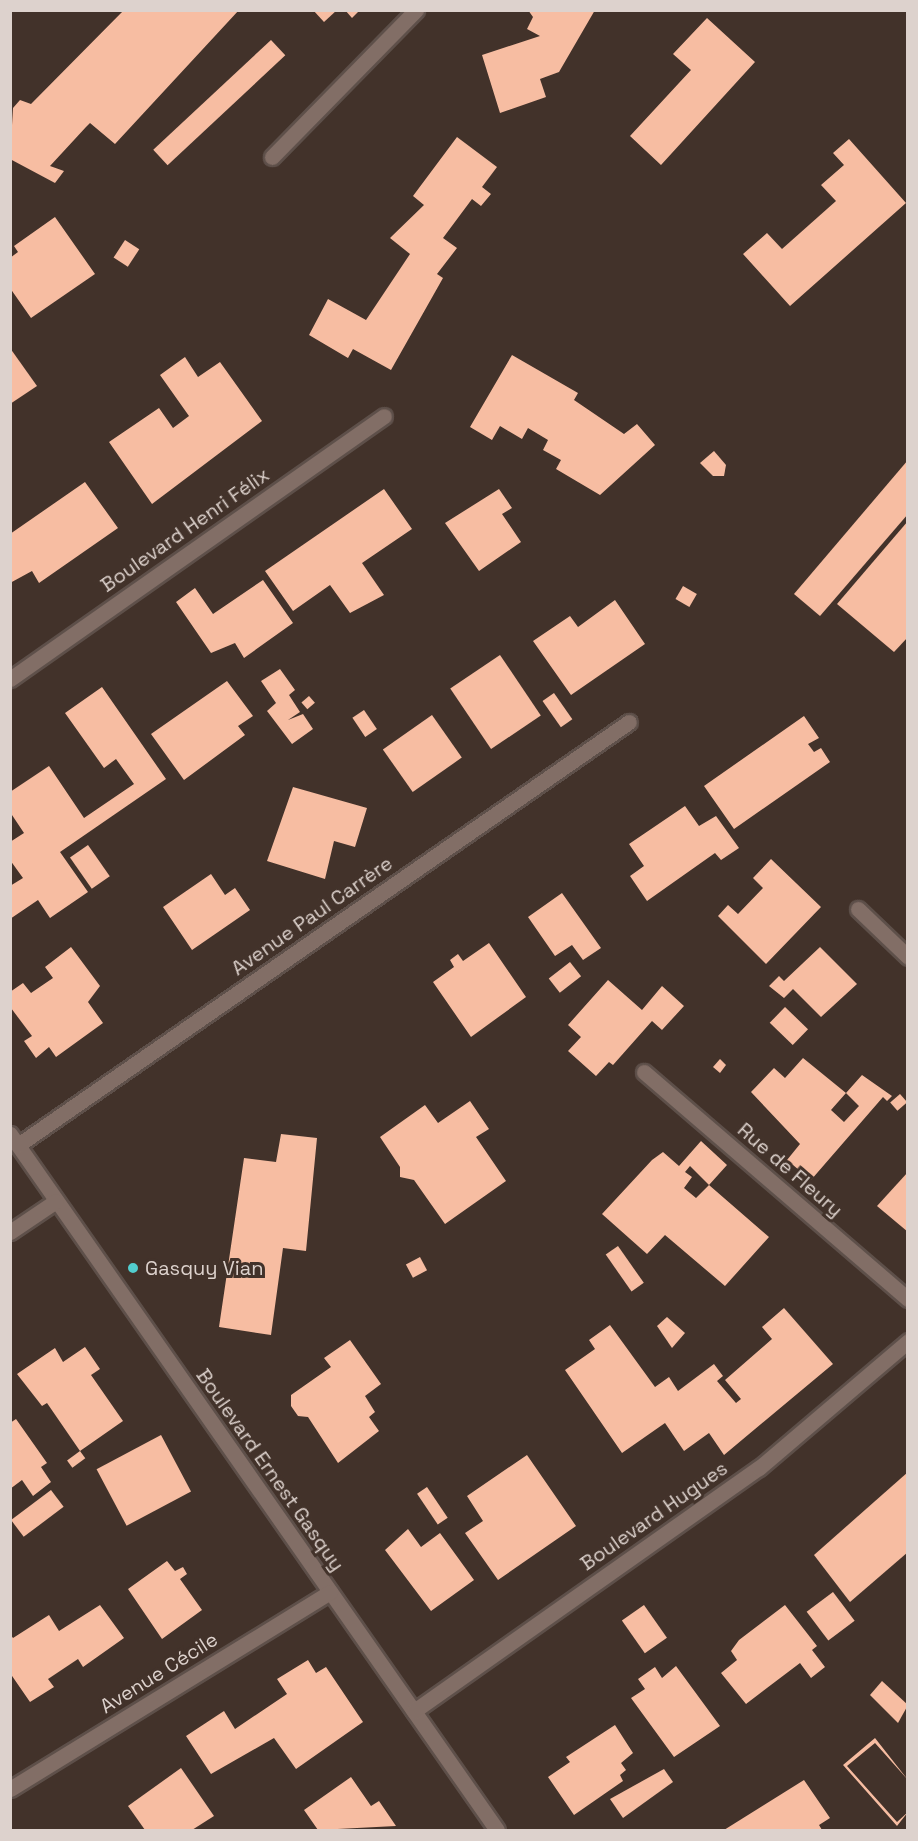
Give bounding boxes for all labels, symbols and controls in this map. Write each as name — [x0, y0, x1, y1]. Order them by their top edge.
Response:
street label: Boulevard Henri Félix — [96, 463, 274, 597]
street label: Avenue Paul Carrère — [227, 851, 397, 981]
street label: Rue de Fleury — [733, 1118, 847, 1222]
place label: Gasquy Vian — [145, 1256, 264, 1280]
marker: Gasquy Vian — [126, 1261, 140, 1275]
street label: Boulevard Ernest Gasquy — [191, 1364, 349, 1576]
street label: Boulevard Hugues — [576, 1456, 732, 1576]
street label: Avenue Cécile — [96, 1627, 222, 1719]

